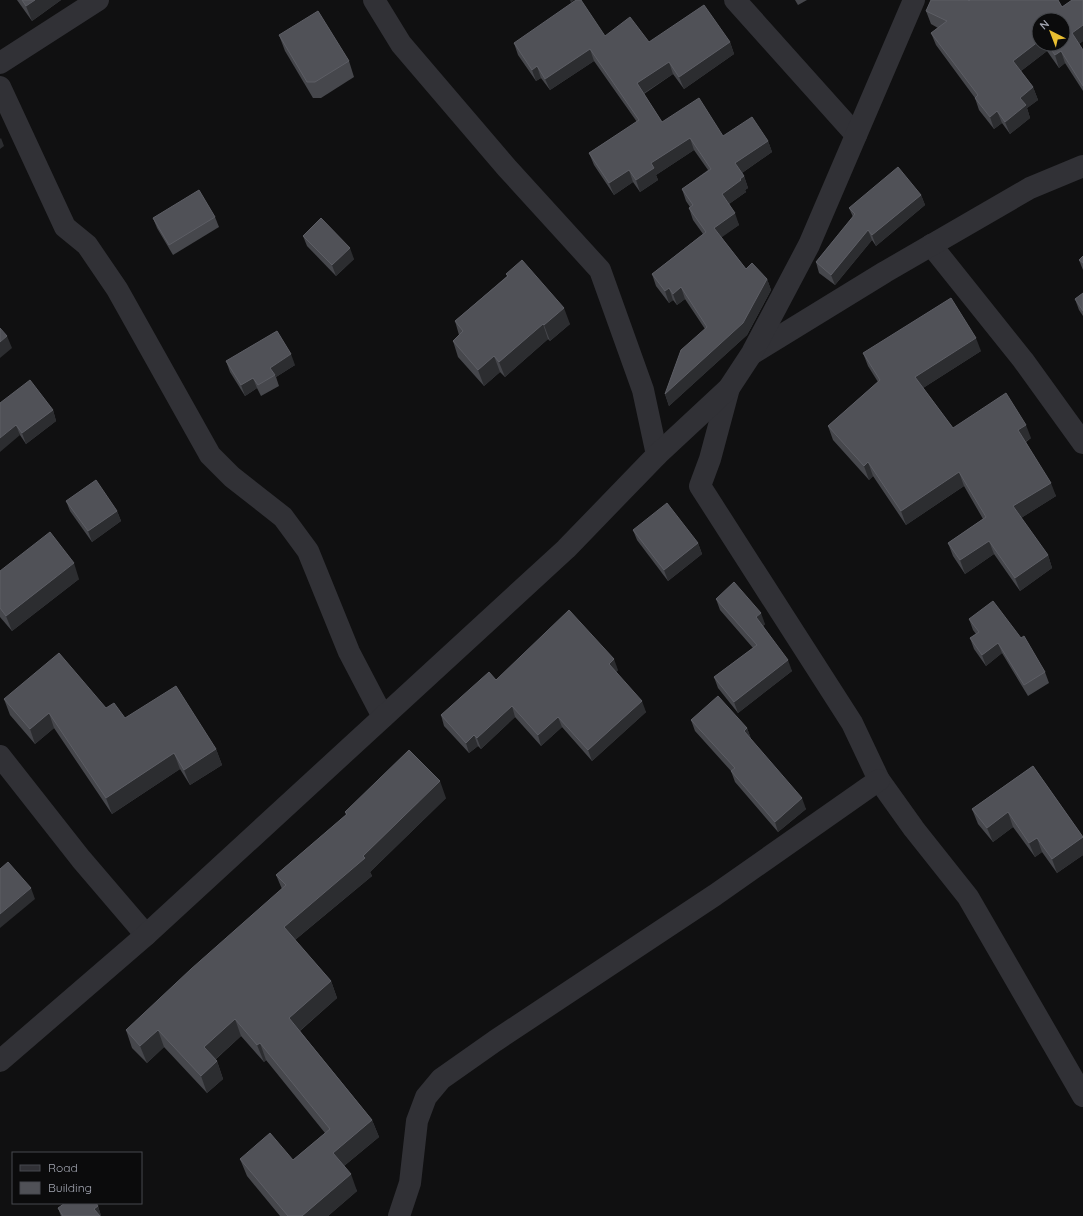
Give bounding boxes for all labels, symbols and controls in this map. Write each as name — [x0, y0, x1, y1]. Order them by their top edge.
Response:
north arrow — [1031, 12, 1071, 52]
text: N — [1037, 17, 1052, 32]
legend — [12, 1152, 142, 1204]
text: Road — [48, 1160, 78, 1175]
text: Building — [48, 1180, 92, 1195]

